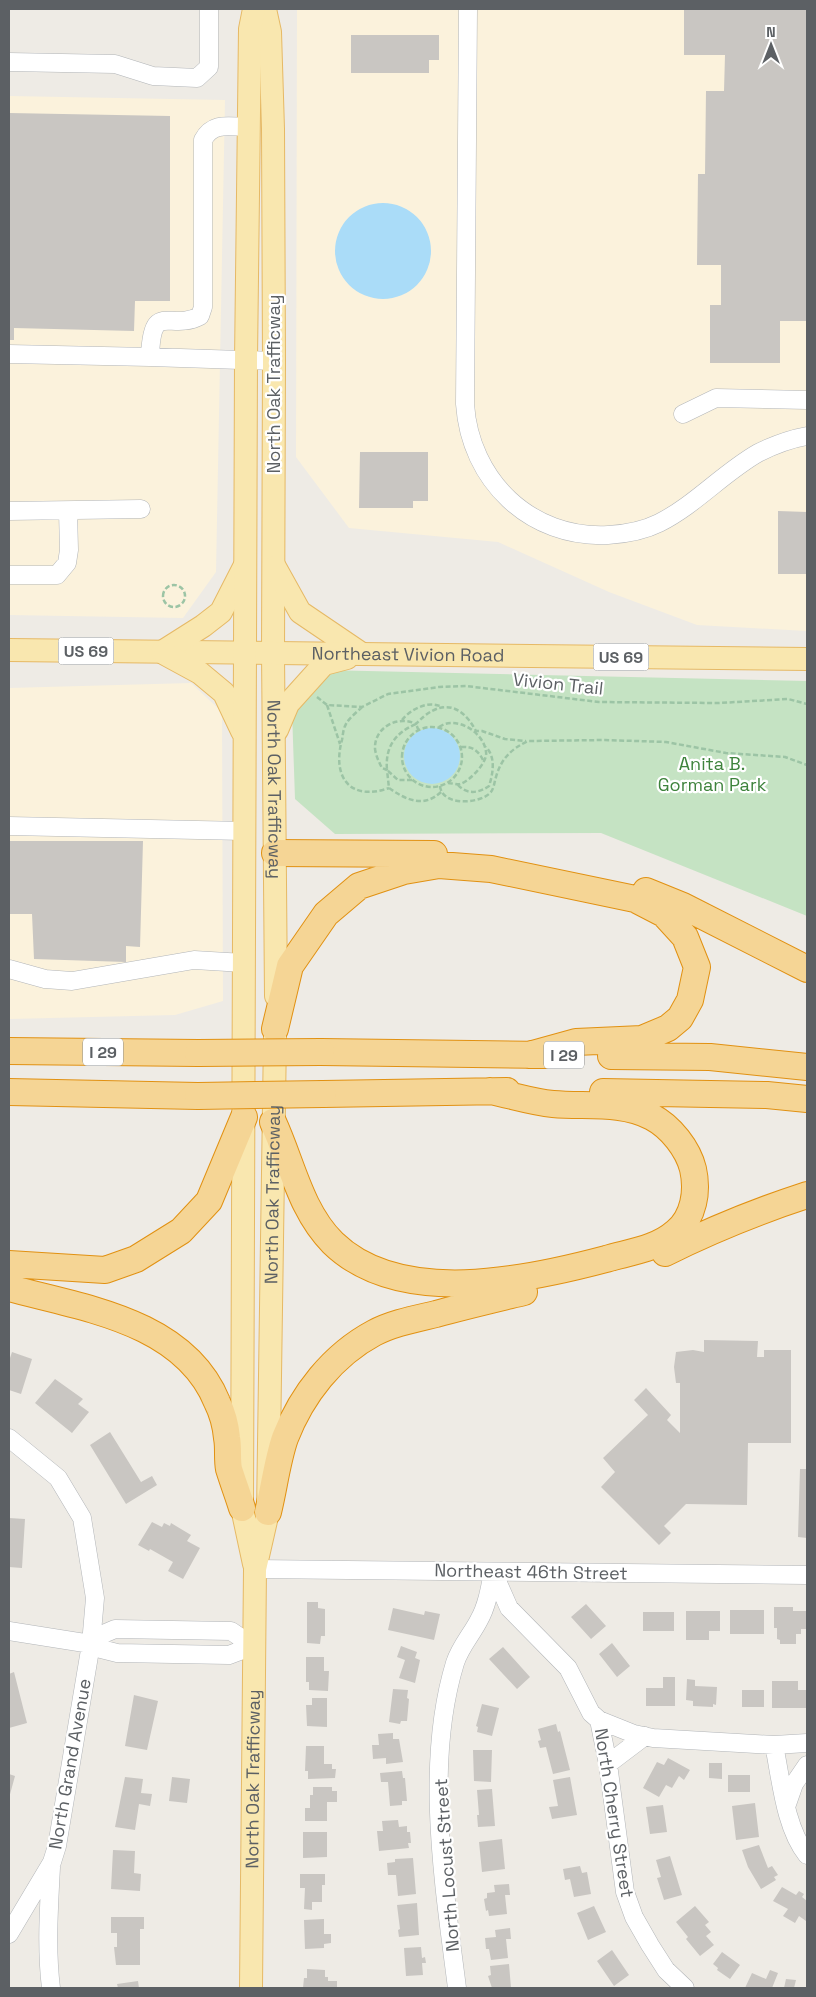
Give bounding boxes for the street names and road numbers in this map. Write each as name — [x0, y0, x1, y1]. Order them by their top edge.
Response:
street label: North Oak Trafficway — [262, 294, 285, 474]
road number: US 69 — [58, 637, 114, 664]
street label: Northeast Vivion Road — [311, 641, 505, 667]
road number: US 69 — [594, 644, 648, 670]
street label: Vivion Trail — [512, 667, 604, 700]
street label: North Oak Trafficway — [262, 700, 287, 879]
road number: I 29 — [83, 1038, 123, 1066]
road number: I 29 — [544, 1042, 584, 1068]
street label: North Oak Trafficway — [259, 1105, 285, 1284]
street label: Northeast 46th Street — [434, 1558, 628, 1585]
street label: North Grand Avenue — [43, 1677, 96, 1851]
street label: North Oak Trafficway — [240, 1689, 265, 1869]
street label: North Cherry Street — [590, 1727, 639, 1899]
street label: North Locust Street — [429, 1778, 464, 1952]

